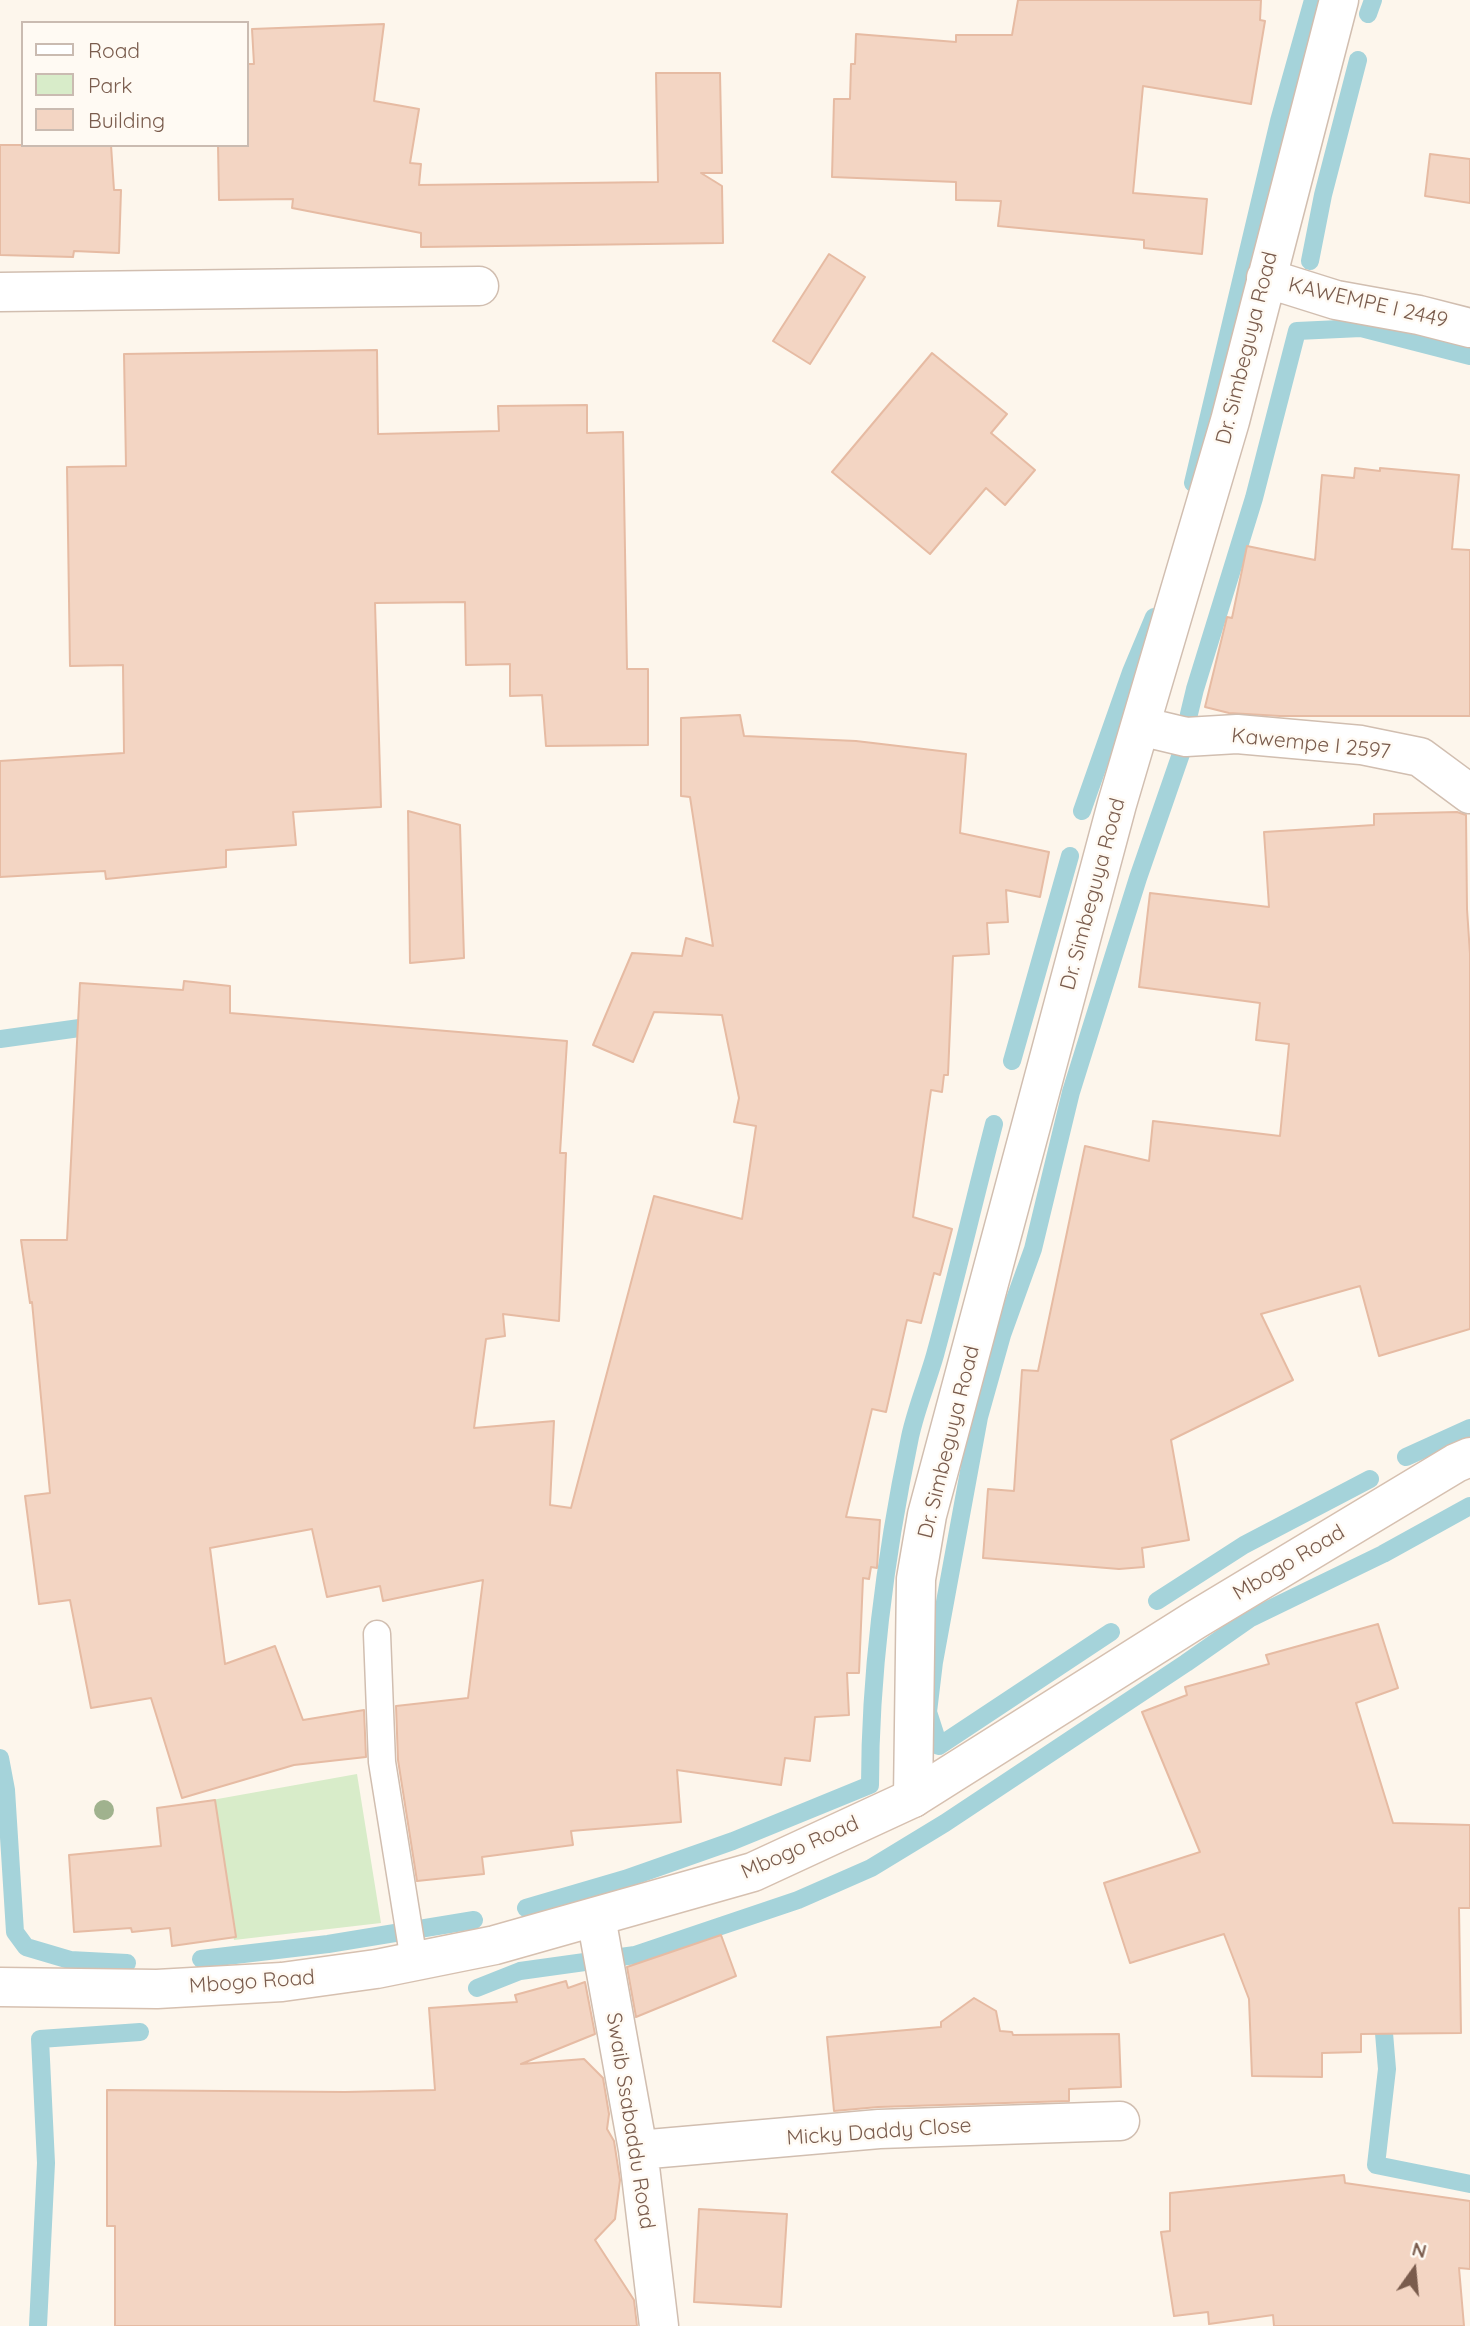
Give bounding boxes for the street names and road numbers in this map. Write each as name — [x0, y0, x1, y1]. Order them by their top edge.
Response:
street label: Dr. Simbeguya Road — [1211, 249, 1283, 447]
street label: KAWEMPE I 2449 — [1286, 272, 1450, 334]
street label: Kawempe I 2597 — [1230, 723, 1392, 765]
street label: Dr. Simbeguya Road — [1055, 795, 1131, 993]
street label: Dr. Simbeguya Road — [913, 1343, 985, 1541]
street label: Mbogo Road — [1229, 1520, 1349, 1606]
street label: Mbogo Road — [737, 1811, 863, 1885]
street label: Mbogo Road — [188, 1965, 316, 1999]
street label: Swaib Ssabaddu Road — [600, 2011, 660, 2231]
street label: Micky Daddy Close — [786, 2113, 972, 2151]

